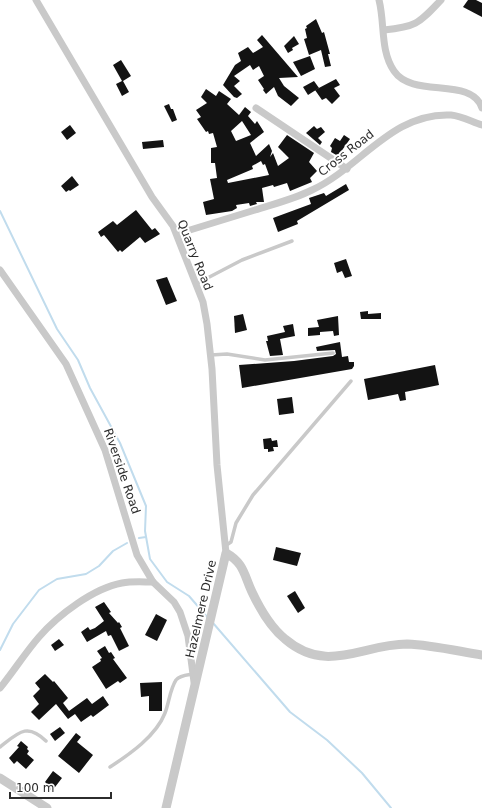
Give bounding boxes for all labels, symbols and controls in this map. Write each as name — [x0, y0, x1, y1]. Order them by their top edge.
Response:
street label: Cross Road — [315, 127, 377, 179]
street label: Quarry Road — [174, 218, 216, 292]
street label: Riverside Road — [101, 426, 143, 516]
street label: Hazelmere Drive — [183, 559, 219, 659]
scale bar — [10, 774, 111, 800]
text: 100 m — [16, 781, 54, 795]

